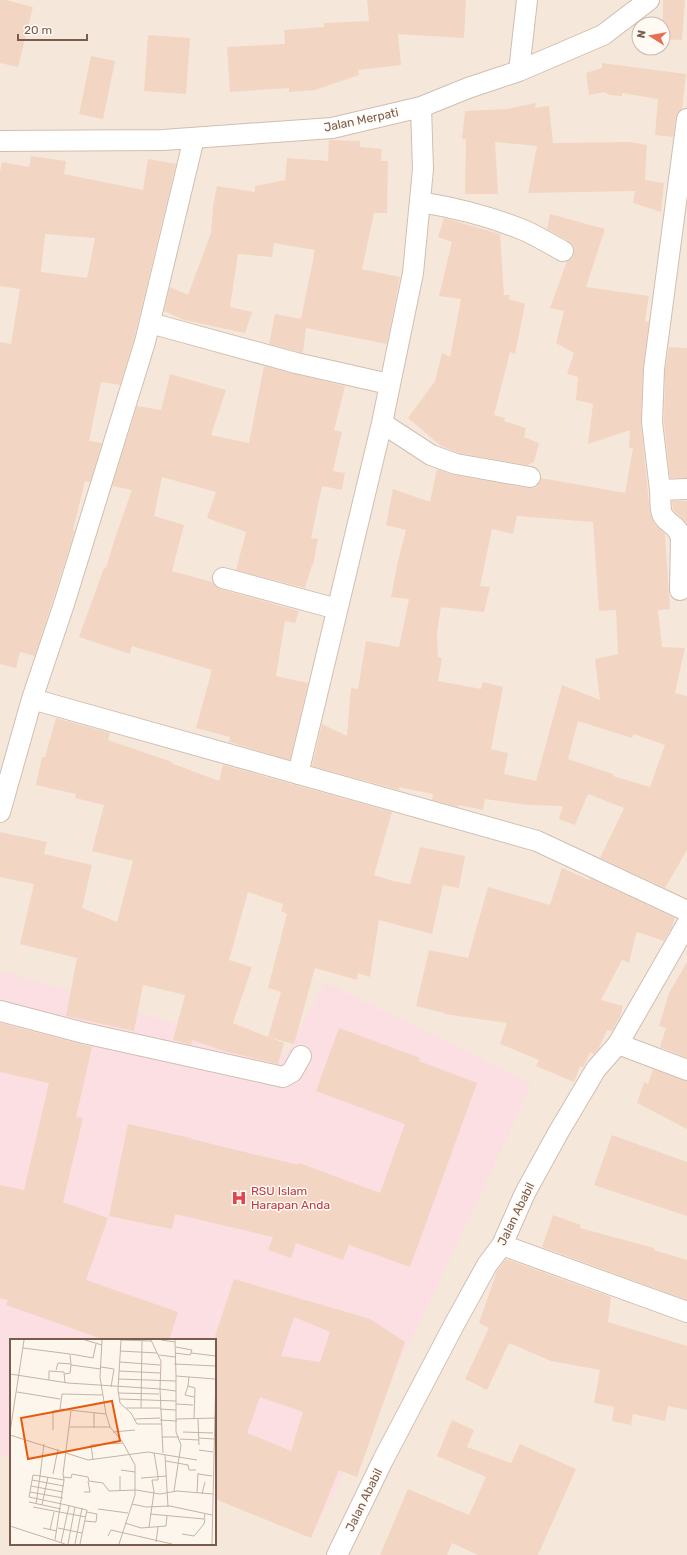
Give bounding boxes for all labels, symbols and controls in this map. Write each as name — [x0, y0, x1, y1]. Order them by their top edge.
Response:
scale bar — [18, 16, 87, 42]
north arrow — [631, 16, 671, 56]
text: 20 m — [24, 23, 52, 37]
text: N — [635, 29, 649, 39]
street label: Jalan Merpati — [322, 105, 400, 135]
street label: Jalan Ababil — [495, 1180, 537, 1248]
place label: RSU Islam Harapan Anda — [251, 1184, 330, 1212]
hospital icon: RSU Islam Harapan Anda — [230, 1189, 248, 1207]
inset map — [10, 1339, 216, 1545]
street label: Jalan Ababil — [343, 1466, 385, 1534]

